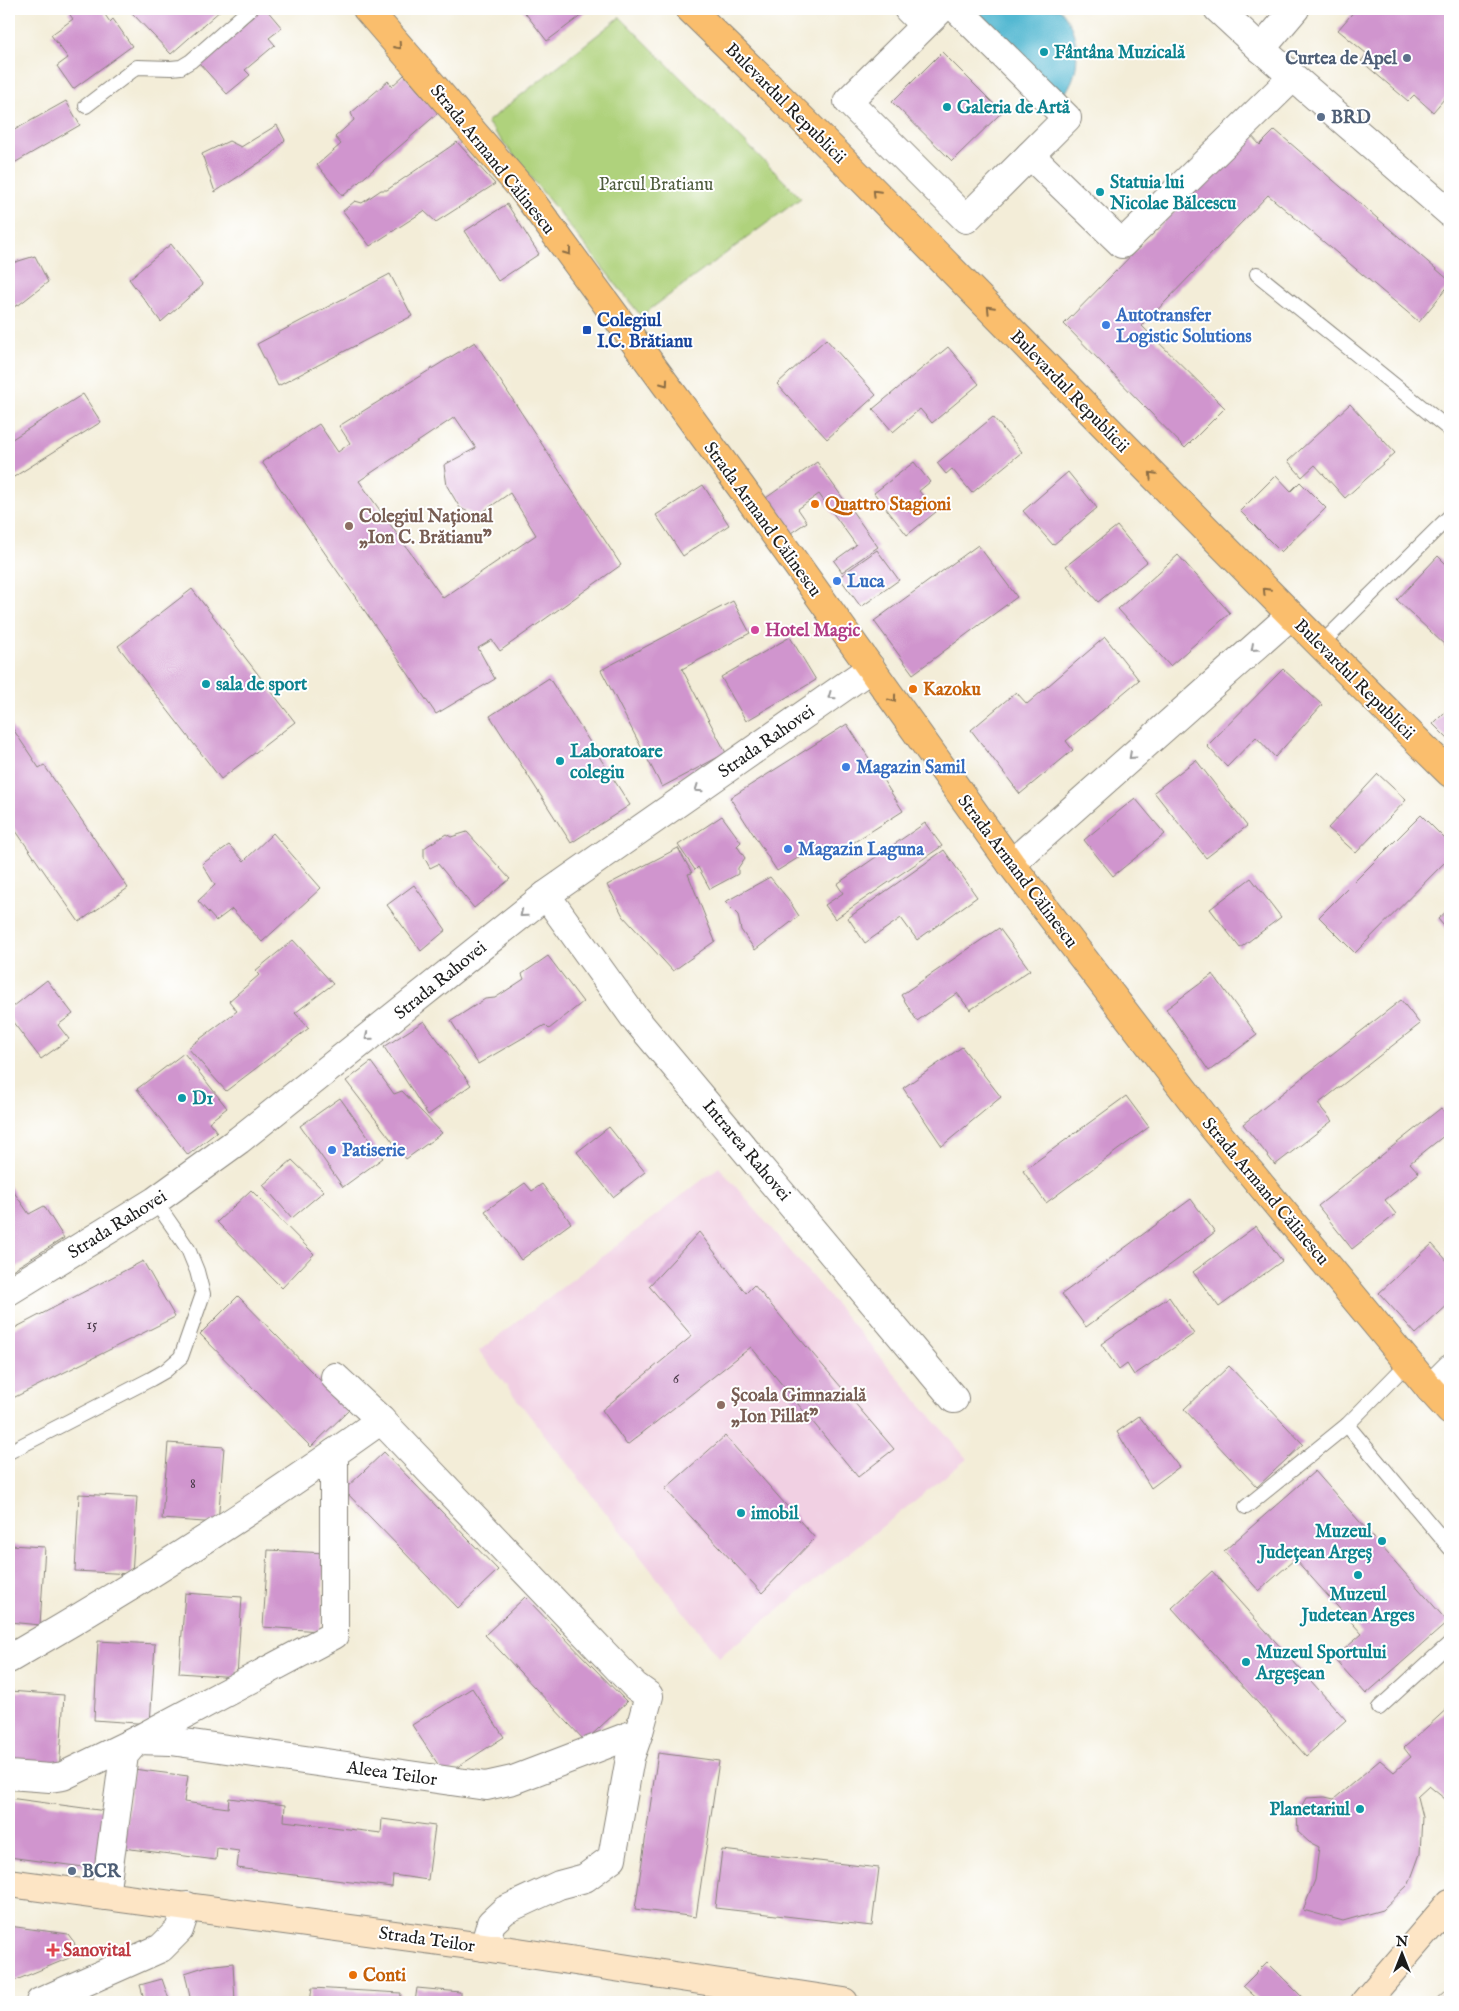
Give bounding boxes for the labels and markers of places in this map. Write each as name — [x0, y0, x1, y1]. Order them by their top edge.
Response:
place label: Fântâna Muzicală — [1054, 42, 1186, 65]
marker: Fântâna Muzicală — [1038, 46, 1050, 58]
place label: Curtea de Apel — [1285, 48, 1398, 71]
marker: Curtea de Apel — [1401, 52, 1413, 64]
place label: Galeria de Artă — [957, 97, 1071, 120]
marker: Galeria de Artă — [941, 101, 953, 113]
place label: BRD — [1331, 107, 1371, 130]
marker: BRD — [1315, 111, 1327, 123]
place label: Statuia lui Nicolae Bălcescu — [1109, 172, 1237, 216]
marker: Statuia lui Nicolae Bălcescu — [1094, 186, 1106, 198]
place label: Autotransfer Logistic Solutions — [1115, 305, 1252, 349]
place label: Colegiul I.C. Brătianu — [597, 310, 693, 354]
marker: Autotransfer Logistic Solutions — [1100, 319, 1112, 331]
marker: Colegiul I.C. Brătianu — [581, 324, 593, 336]
place label: Quattro Stagioni — [825, 494, 951, 517]
marker: Quattro Stagioni — [809, 498, 821, 510]
place label: Colegiul Național „Ion C. Brătianu" — [359, 506, 494, 550]
marker: Colegiul Național „Ion C. Brătianu" — [343, 520, 355, 532]
place label: Luca — [847, 571, 886, 594]
marker: Luca — [831, 575, 843, 587]
place label: Hotel Magic — [765, 620, 860, 643]
marker: Hotel Magic — [749, 624, 761, 636]
place label: sala de sport — [216, 674, 308, 697]
marker: sala de sport — [200, 678, 212, 690]
place label: Kazoku — [923, 679, 981, 702]
marker: Kazoku — [907, 683, 919, 695]
place label: Laboratoare colegiu — [570, 741, 663, 785]
marker: Laboratoare colegiu — [554, 755, 566, 767]
place label: Magazin Samil — [856, 757, 967, 780]
marker: Magazin Samil — [840, 761, 852, 773]
place label: Magazin Laguna — [798, 839, 925, 862]
marker: Magazin Laguna — [782, 843, 794, 855]
place label: D1 — [192, 1088, 213, 1111]
marker: D1 — [176, 1092, 188, 1104]
place label: Patiserie — [342, 1140, 406, 1163]
marker: Patiserie — [326, 1144, 338, 1156]
place label: Școala Gimnazială „Ion Pillat” — [731, 1385, 867, 1429]
marker: Școala Gimnazială „Ion Pillat” — [715, 1399, 727, 1411]
place label: imobil — [751, 1503, 800, 1526]
marker: imobil — [735, 1507, 747, 1519]
place label: Muzeul Județean Argeș — [1257, 1521, 1373, 1565]
marker: Muzeul Județean Argeș — [1376, 1535, 1388, 1547]
marker: Muzeul Judetean Arges — [1352, 1569, 1364, 1581]
place label: Muzeul Judetean Arges — [1300, 1584, 1415, 1628]
place label: Muzeul Sportului Argeșean — [1255, 1642, 1387, 1686]
marker: Muzeul Sportului Argeșean — [1240, 1656, 1252, 1668]
place label: Planetariul — [1269, 1799, 1351, 1822]
marker: Planetariul — [1354, 1803, 1366, 1815]
place label: BCR — [82, 1861, 122, 1884]
marker: BCR — [66, 1865, 78, 1877]
place label: Sanovital — [63, 1940, 132, 1963]
marker: Sanovital — [47, 1944, 59, 1956]
place label: Conti — [363, 1965, 406, 1988]
marker: Conti — [347, 1969, 359, 1981]

